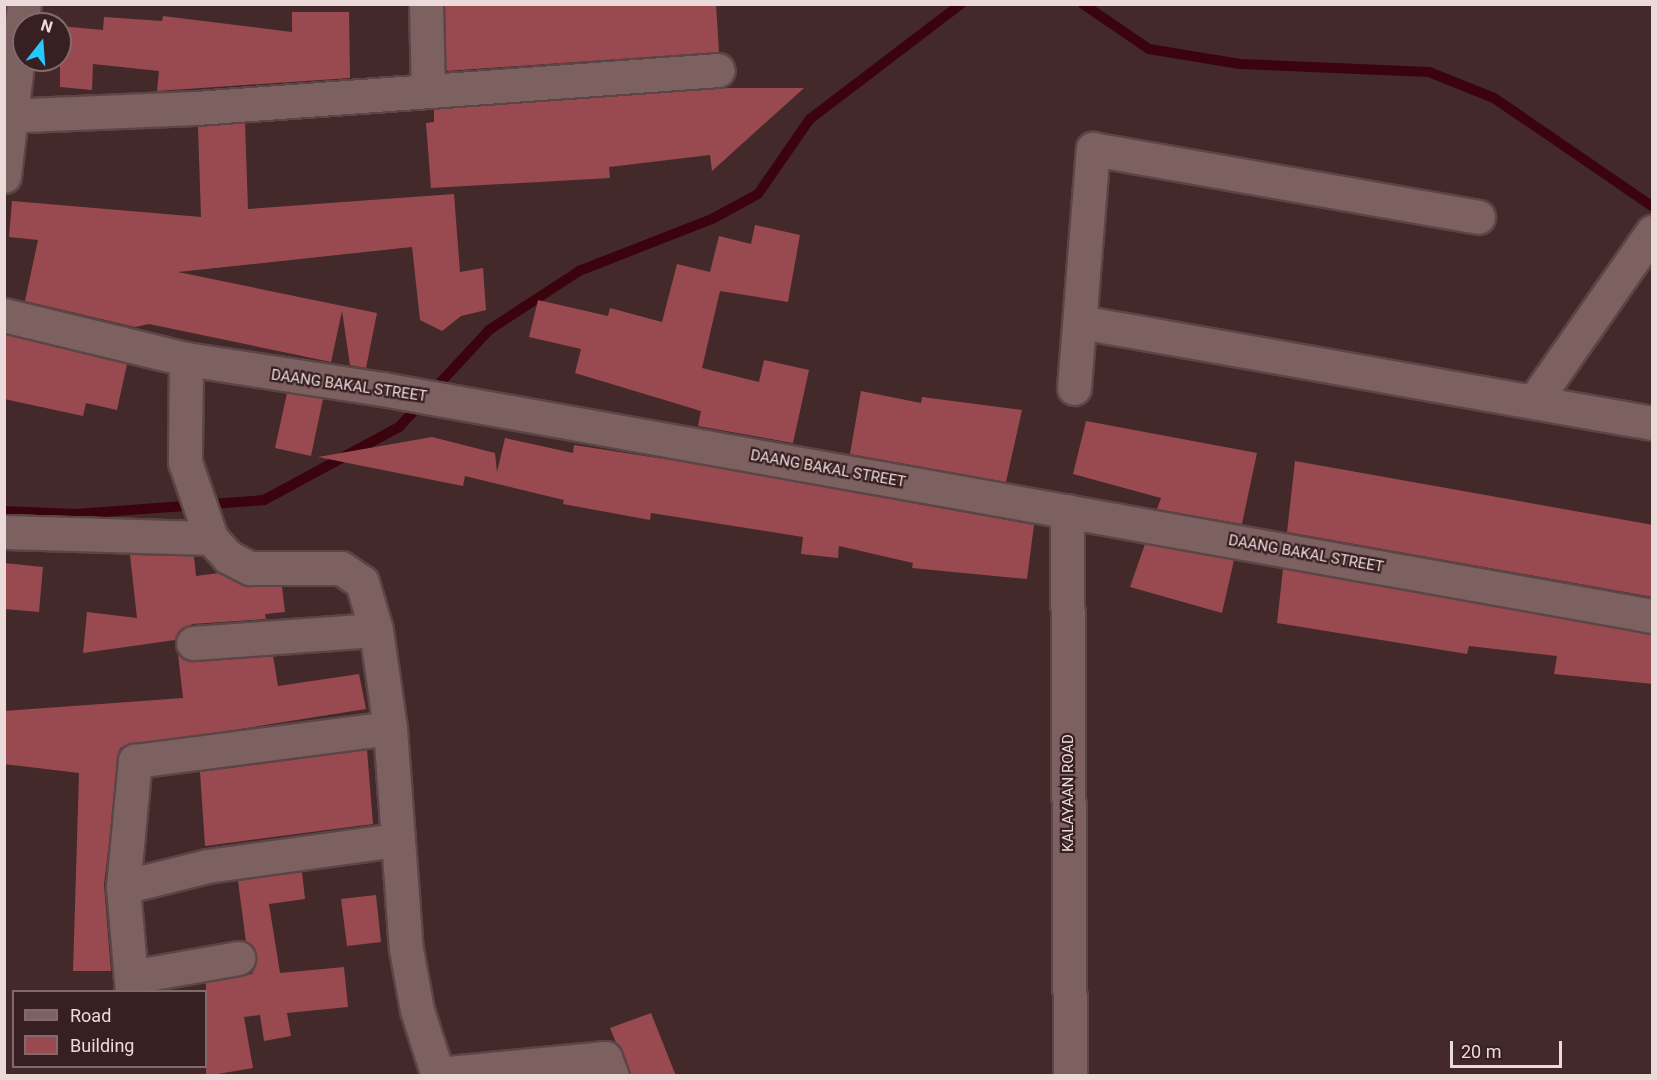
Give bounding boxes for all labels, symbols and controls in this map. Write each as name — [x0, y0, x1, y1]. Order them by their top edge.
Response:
north arrow — [12, 12, 72, 72]
text: N — [39, 15, 55, 37]
street label: DAANG BAKAL STREET — [270, 366, 428, 406]
street label: DAANG BAKAL STREET — [749, 446, 907, 492]
street label: DAANG BAKAL STREET — [1227, 531, 1385, 577]
street label: KALAYAAN ROAD — [1060, 734, 1078, 852]
legend — [12, 990, 207, 1068]
text: Road — [70, 1005, 111, 1026]
scale bar — [1453, 1029, 1566, 1067]
text: Building — [70, 1035, 134, 1056]
text: 20 m — [1461, 1041, 1501, 1062]

